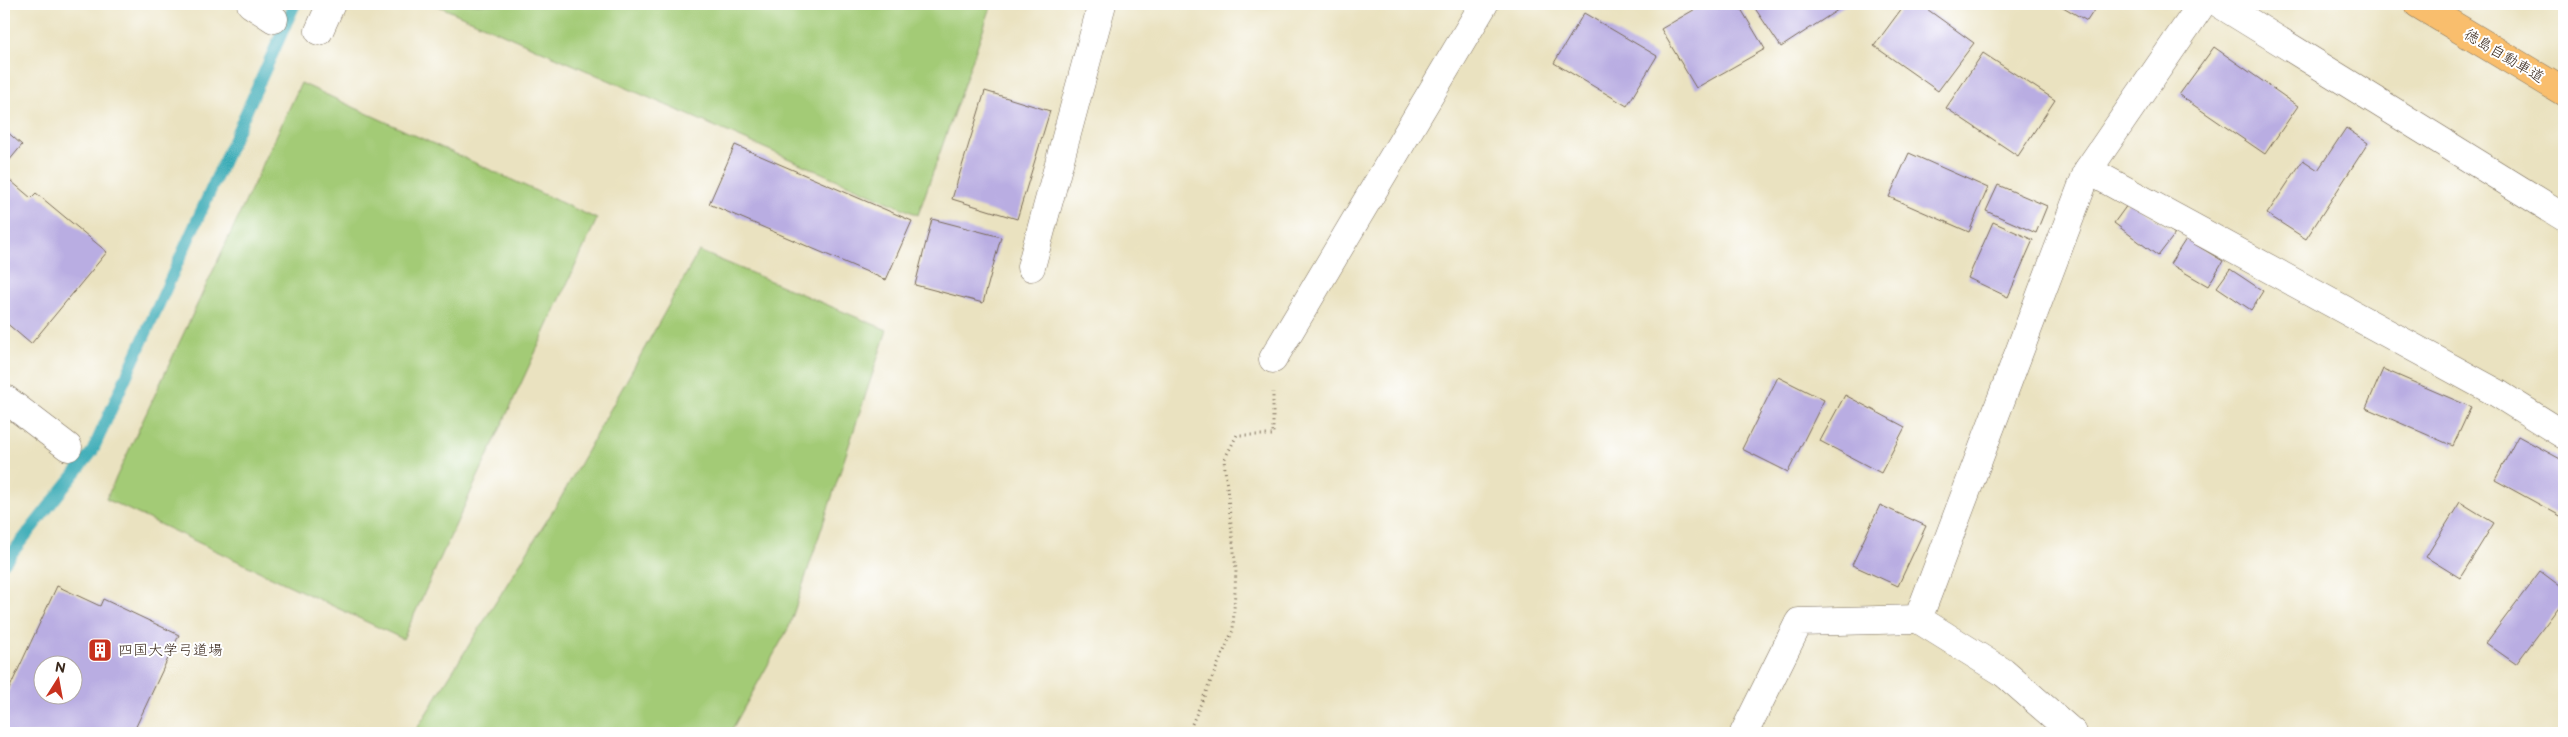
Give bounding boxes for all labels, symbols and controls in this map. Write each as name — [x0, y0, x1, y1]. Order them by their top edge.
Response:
street label: 徳島自動車道 — [2461, 25, 2547, 87]
building icon: 四国大学弓道場 — [87, 637, 113, 663]
place label: 四国大学弓道場 — [118, 641, 223, 660]
north arrow — [32, 654, 82, 704]
text: N — [54, 658, 67, 677]

